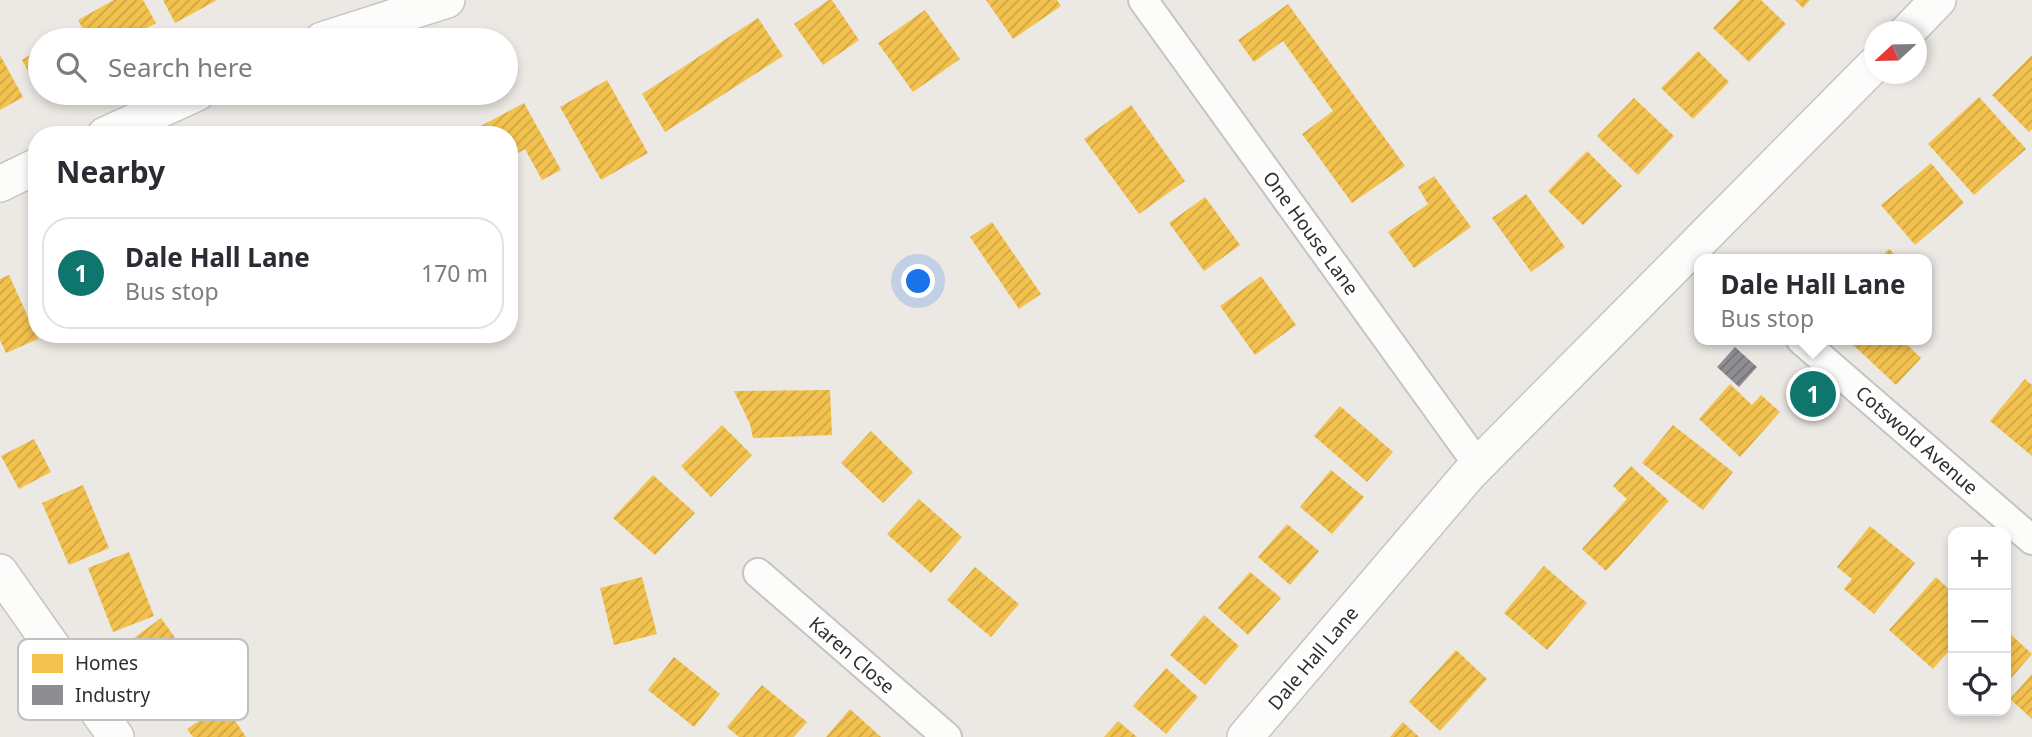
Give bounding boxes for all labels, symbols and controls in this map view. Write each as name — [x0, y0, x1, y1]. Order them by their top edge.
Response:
north arrow — [1864, 21, 1927, 84]
search box — [28, 28, 518, 105]
icon: search — [52, 48, 90, 86]
text: Search here — [108, 49, 253, 85]
text: Nearby — [56, 151, 165, 192]
street label: One House Lane — [1257, 166, 1365, 300]
text: Dale Hall Lane — [125, 239, 310, 275]
popup — [1694, 254, 1932, 345]
text: 1 — [74, 257, 88, 289]
text: 170 m — [421, 257, 488, 289]
your location — [901, 264, 935, 298]
text: Dale Hall Lane — [1721, 266, 1905, 302]
text: Bus stop — [125, 275, 219, 307]
text: Bus stop — [1721, 302, 1814, 334]
pin: 1 — [1790, 368, 1836, 420]
street label: Cotswold Avenue — [1850, 380, 1984, 500]
map controls — [1948, 527, 2011, 716]
button: + — [1948, 527, 2011, 590]
button: − — [1948, 590, 2011, 653]
street label: Dale Hall Lane — [1262, 601, 1364, 715]
street label: Karen Close — [804, 611, 900, 699]
legend — [18, 639, 248, 720]
text: Homes — [75, 650, 138, 676]
button: locate — [1948, 653, 2011, 716]
text: Industry — [75, 682, 150, 708]

